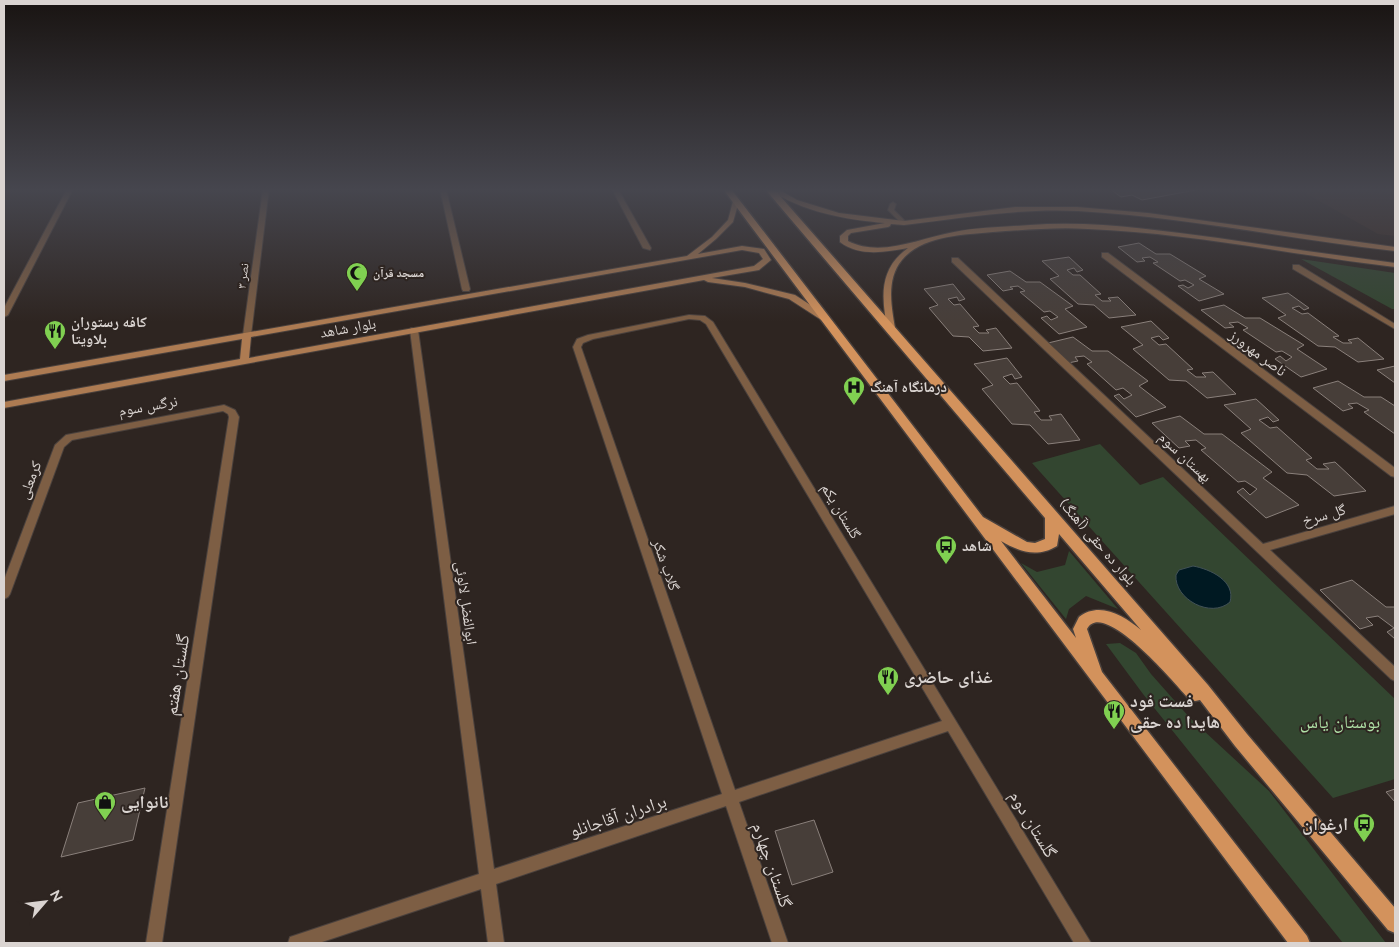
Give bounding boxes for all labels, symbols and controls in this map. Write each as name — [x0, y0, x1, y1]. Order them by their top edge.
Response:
mosque icon: مسجد قرآن — [345, 261, 369, 292]
street label: نصر ۳ — [234, 262, 252, 290]
place label: مسجد قرآن — [373, 266, 424, 281]
place label: کافه رستوران بلاویتا — [71, 313, 147, 348]
street label: بلوار شاهد — [319, 314, 377, 342]
restaurant icon: کافه رستوران بلاویتا — [43, 319, 67, 350]
street label: ناصر مهرورز — [1225, 325, 1290, 380]
hospital icon: درمانگاه آهنگ — [842, 375, 866, 406]
place label: درمانگاه آهنگ — [870, 378, 947, 396]
street label: نرگس سوم — [117, 392, 179, 421]
street label: بهستان سوم — [1154, 428, 1215, 487]
street label: کرمعلی — [15, 458, 46, 502]
street label: گلستان یکم — [817, 480, 865, 543]
street label: بلوار ده حقی (آهنگ) — [1055, 495, 1141, 590]
street label: گل سرخ — [1300, 500, 1348, 531]
bus stop icon: شاهد — [934, 534, 958, 565]
street label: گلاب شکر — [648, 536, 683, 594]
place label: شاهد — [962, 537, 992, 555]
street label: ابوالفضل لالوئی — [450, 560, 481, 646]
street label: گلستان هفتم — [160, 632, 195, 717]
restaurant icon: غذای حاضری — [876, 665, 900, 696]
place label: غذای حاضری — [904, 666, 993, 688]
place label: فست فود هایدا ده حقی — [1130, 690, 1220, 733]
restaurant icon: فست فود هایدا ده حقی — [1102, 699, 1126, 730]
park label: بوستان یاس — [1300, 711, 1380, 733]
street label: گلستان دوم — [1003, 786, 1062, 863]
shop icon: نانوایی — [93, 790, 117, 821]
street label: برادران آقاجانلو — [567, 790, 669, 842]
place label: نانوایی — [121, 791, 169, 813]
bus stop icon: ارغوان — [1352, 812, 1376, 843]
place label: ارغوان — [1302, 813, 1348, 835]
street label: گلستان چهارم — [746, 820, 797, 911]
north arrow — [20, 877, 70, 927]
text: N — [47, 887, 66, 904]

